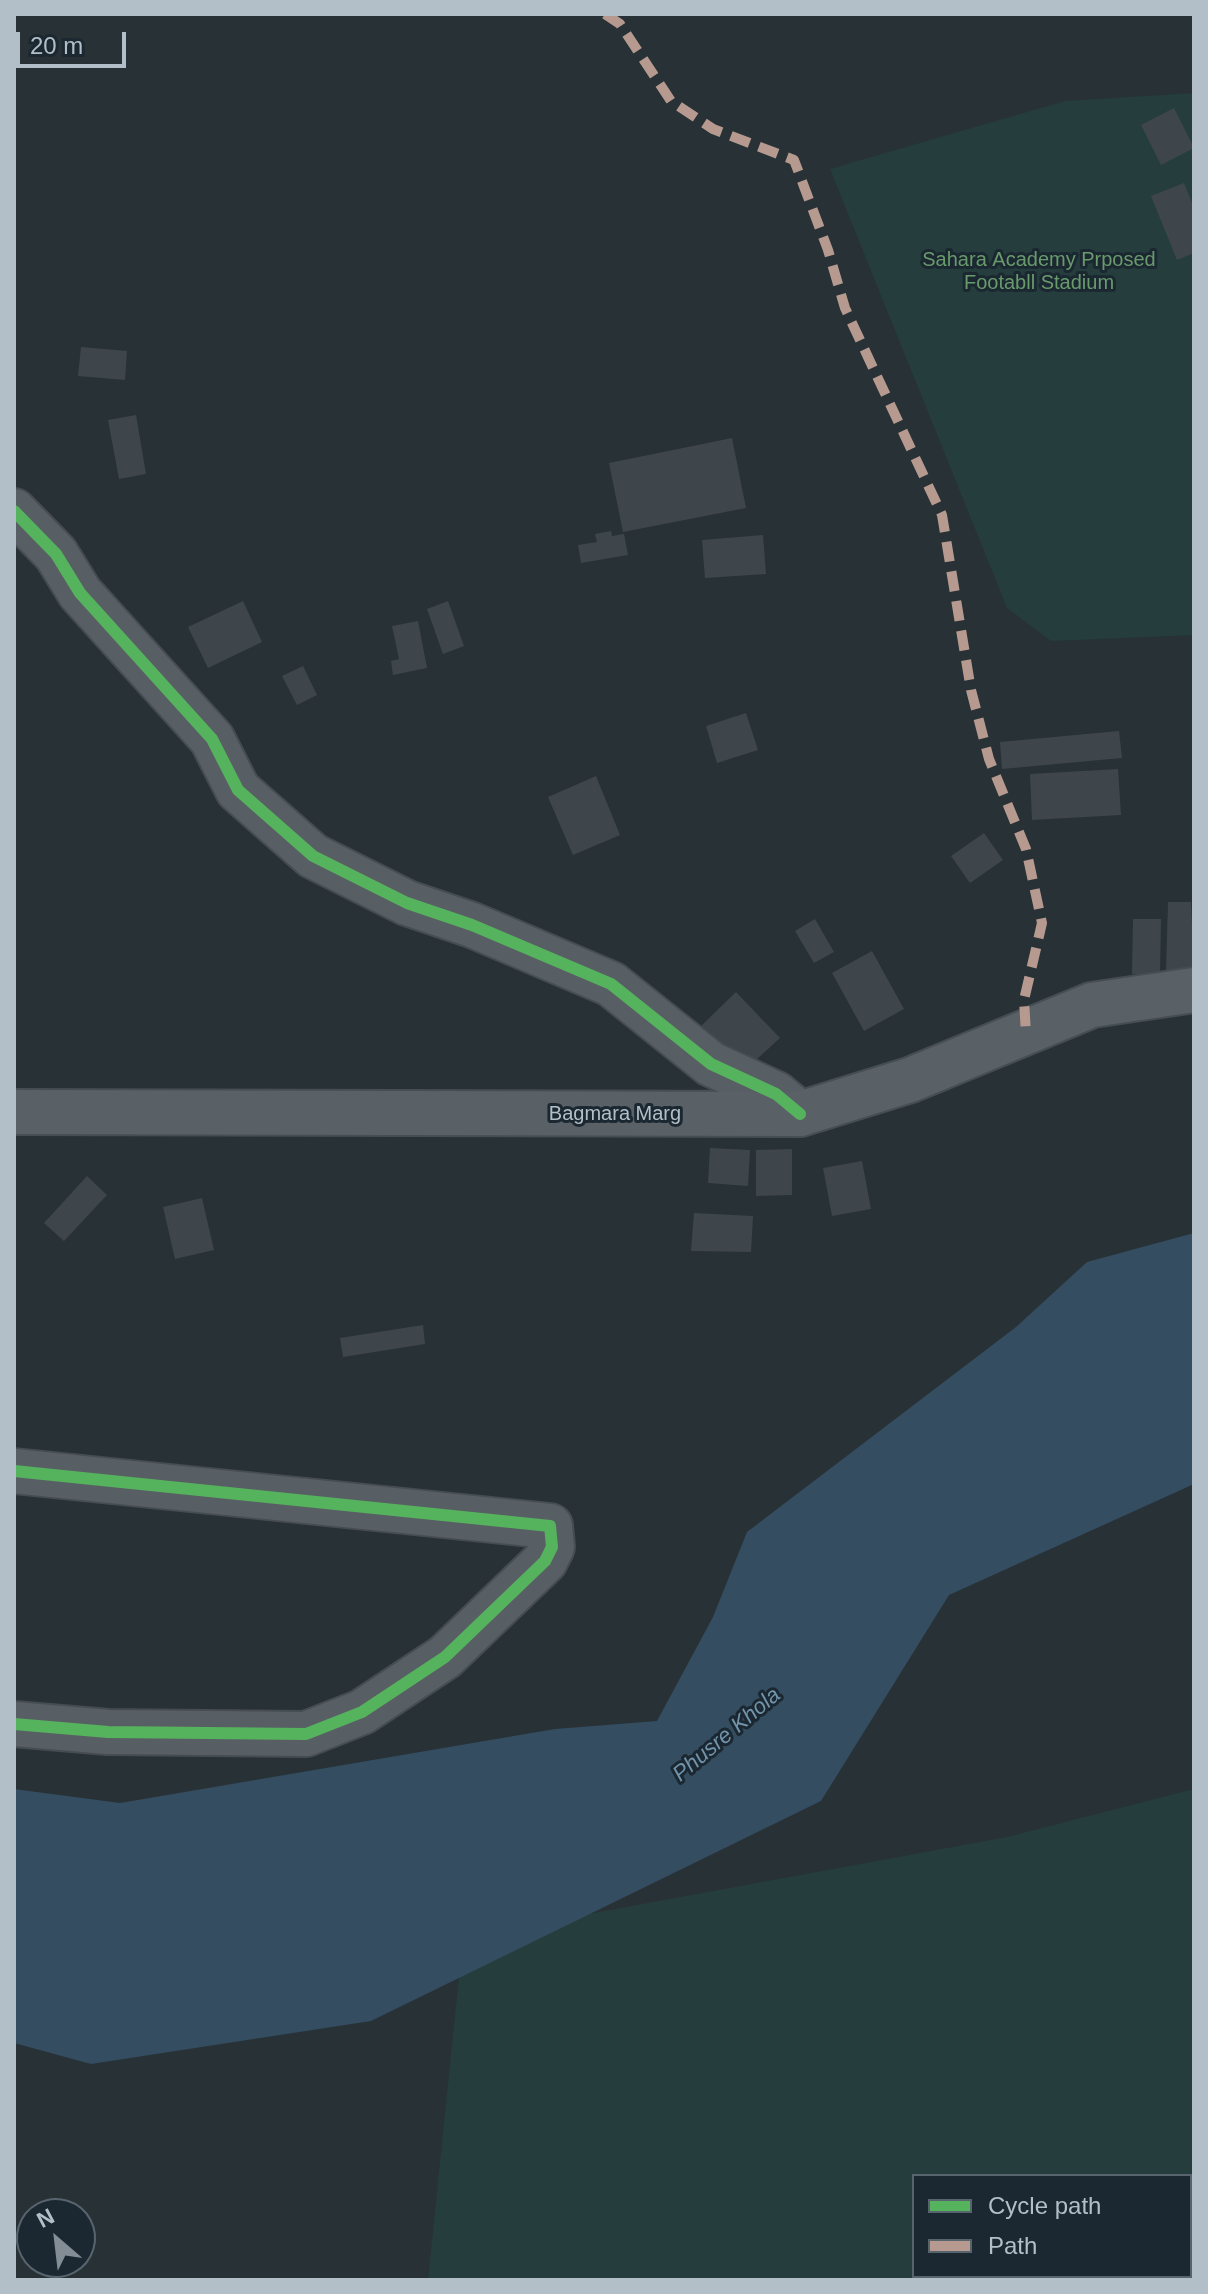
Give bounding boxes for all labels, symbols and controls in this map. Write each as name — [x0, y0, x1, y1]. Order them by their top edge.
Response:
scale bar — [20, 16, 130, 66]
text: 20 m — [30, 32, 83, 59]
park label: Sahara Academy Prposed Footabll Stadium — [922, 248, 1156, 295]
street label: Bagmara Marg — [549, 1102, 681, 1126]
water label: Phusre Khola — [668, 1682, 786, 1788]
legend — [912, 2174, 1192, 2278]
text: Cycle path — [988, 2192, 1101, 2219]
north arrow — [16, 2198, 96, 2278]
text: N — [33, 2203, 58, 2233]
text: Path — [988, 2232, 1037, 2259]

